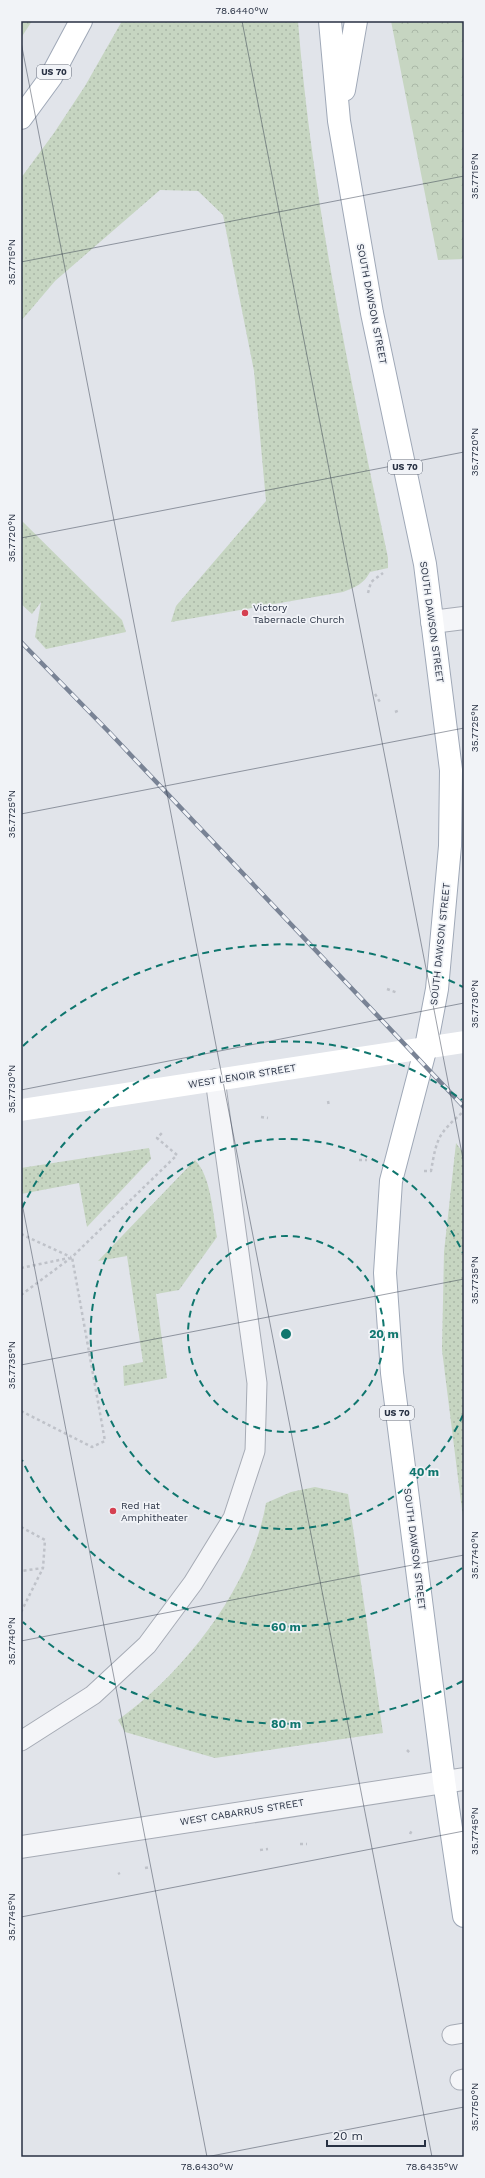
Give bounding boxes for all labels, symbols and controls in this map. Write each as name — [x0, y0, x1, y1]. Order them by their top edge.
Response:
text: 78.6440°W — [216, 5, 269, 16]
road number: US 70 — [37, 65, 71, 79]
text: 35.7715°N — [469, 153, 480, 199]
text: 35.7715°N — [6, 239, 17, 285]
street label: SOUTH DAWSON STREET — [355, 243, 389, 365]
text: 35.7720°N — [469, 428, 480, 476]
road number: US 70 — [388, 460, 422, 474]
text: 35.7720°N — [6, 514, 17, 562]
street label: SOUTH DAWSON STREET — [418, 560, 446, 684]
place label: Victory Tabernacle Church — [253, 602, 344, 625]
marker: Victory Tabernacle Church — [240, 608, 250, 618]
text: 35.7725°N — [469, 704, 480, 752]
text: 35.7725°N — [6, 790, 17, 838]
street label: SOUTH DAWSON STREET — [428, 882, 452, 1006]
text: 35.7730°N — [469, 980, 480, 1028]
street label: WEST LENOIR STREET — [187, 1062, 297, 1090]
text: 35.7730°N — [6, 1065, 17, 1113]
text: 35.7735°N — [469, 1256, 480, 1304]
centre of rings — [279, 1327, 293, 1341]
text: 20 m — [369, 1327, 399, 1341]
text: 35.7735°N — [6, 1341, 17, 1389]
road number: US 70 — [380, 1406, 414, 1420]
text: 40 m — [409, 1465, 439, 1479]
street label: SOUTH DAWSON STREET — [402, 1487, 428, 1611]
place label: Red Hat Amphitheater — [121, 1500, 188, 1523]
marker: Red Hat Amphitheater — [108, 1506, 118, 1516]
text: 35.7740°N — [469, 1531, 480, 1579]
text: 35.7740°N — [6, 1617, 17, 1665]
text: 60 m — [271, 1620, 301, 1634]
text: 80 m — [271, 1717, 301, 1731]
street label: WEST CABARRUS STREET — [179, 1797, 305, 1827]
text: 35.7745°N — [469, 1807, 480, 1855]
text: 35.7745°N — [6, 1893, 17, 1941]
text: 35.7750°N — [469, 2083, 480, 2131]
scale bar — [327, 2122, 425, 2148]
text: 20 m — [333, 2129, 363, 2143]
text: 78.6430°W — [181, 2161, 234, 2172]
text: 78.6435°W — [406, 2161, 458, 2172]

